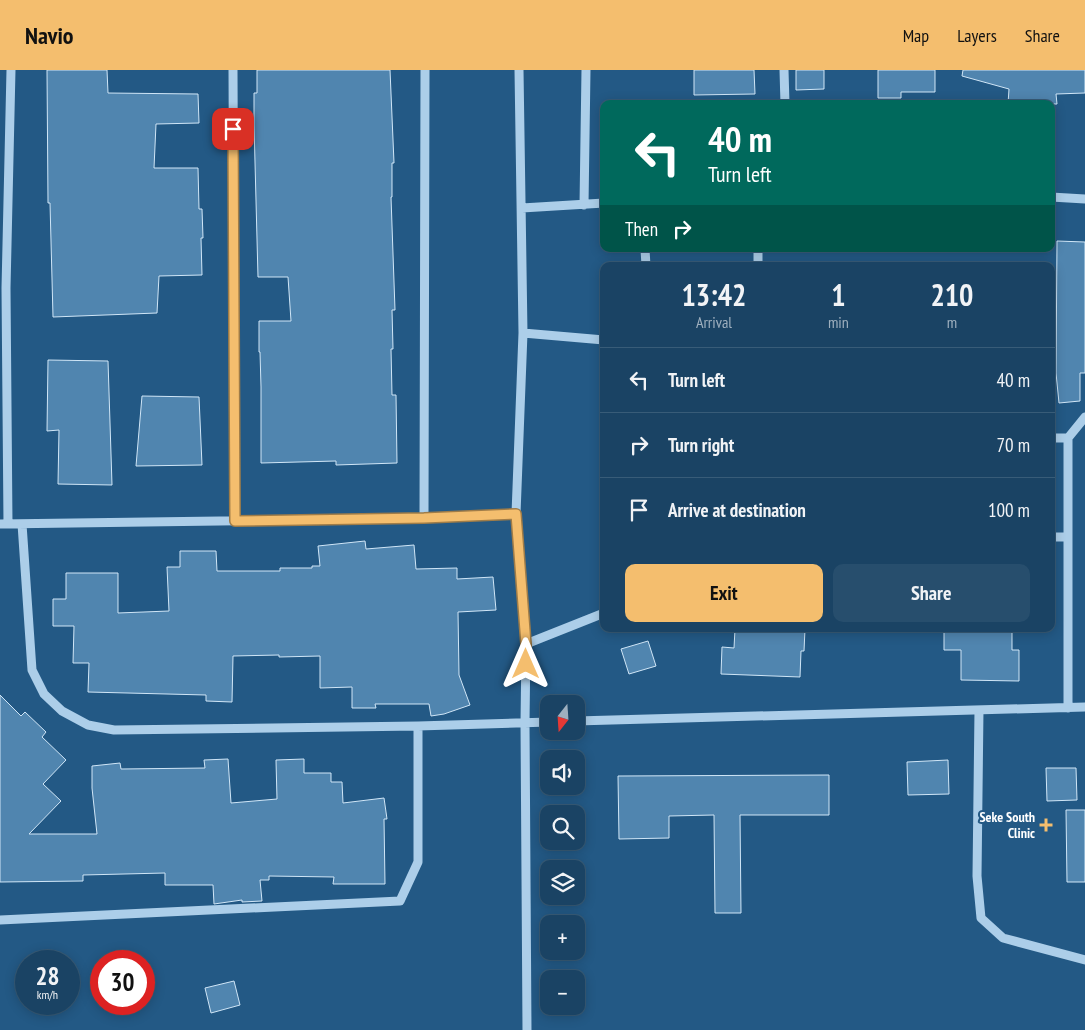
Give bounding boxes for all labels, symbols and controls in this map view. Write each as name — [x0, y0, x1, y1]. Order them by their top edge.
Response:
text: Navio — [25, 20, 74, 51]
text: Map — [903, 24, 929, 47]
text: Layers — [957, 24, 997, 47]
text: Share — [1025, 24, 1060, 47]
pin — [212, 108, 254, 150]
icon: arrive — [219, 115, 247, 143]
text: 40 m — [708, 116, 772, 162]
icon: left — [625, 120, 690, 185]
text: Turn left — [708, 160, 772, 188]
icon: right — [668, 215, 696, 243]
text: Then — [625, 217, 658, 241]
text: 13:42 — [682, 275, 746, 314]
text: 1 — [831, 275, 846, 314]
text: 210 — [930, 275, 973, 314]
text: Arrival — [696, 312, 732, 332]
text: min — [828, 312, 849, 332]
text: m — [947, 312, 957, 332]
icon: left — [625, 366, 653, 394]
text: Turn left — [668, 368, 725, 392]
text: 40 m — [997, 368, 1030, 392]
icon: right — [625, 431, 653, 459]
text: Turn right — [668, 433, 734, 457]
text: 70 m — [997, 433, 1030, 457]
icon: arrive — [625, 496, 653, 524]
text: Arrive at destination — [668, 498, 806, 522]
text: 100 m — [988, 498, 1030, 522]
button: Exit — [625, 564, 823, 622]
button: Share — [833, 564, 1030, 622]
position arrow — [499, 637, 551, 689]
north arrow — [540, 695, 585, 740]
map controls — [540, 695, 585, 1015]
button: sound — [540, 750, 585, 795]
button: search — [540, 805, 585, 850]
place label: Seke South Clinic — [979, 808, 1035, 842]
marker: Seke South Clinic — [1039, 818, 1053, 832]
button: layers — [540, 860, 585, 905]
button: + — [540, 915, 585, 960]
speed limit sign: 30 — [90, 950, 155, 1015]
text: 28 — [36, 960, 59, 992]
button: − — [540, 970, 585, 1015]
text: km/h — [37, 987, 58, 1002]

